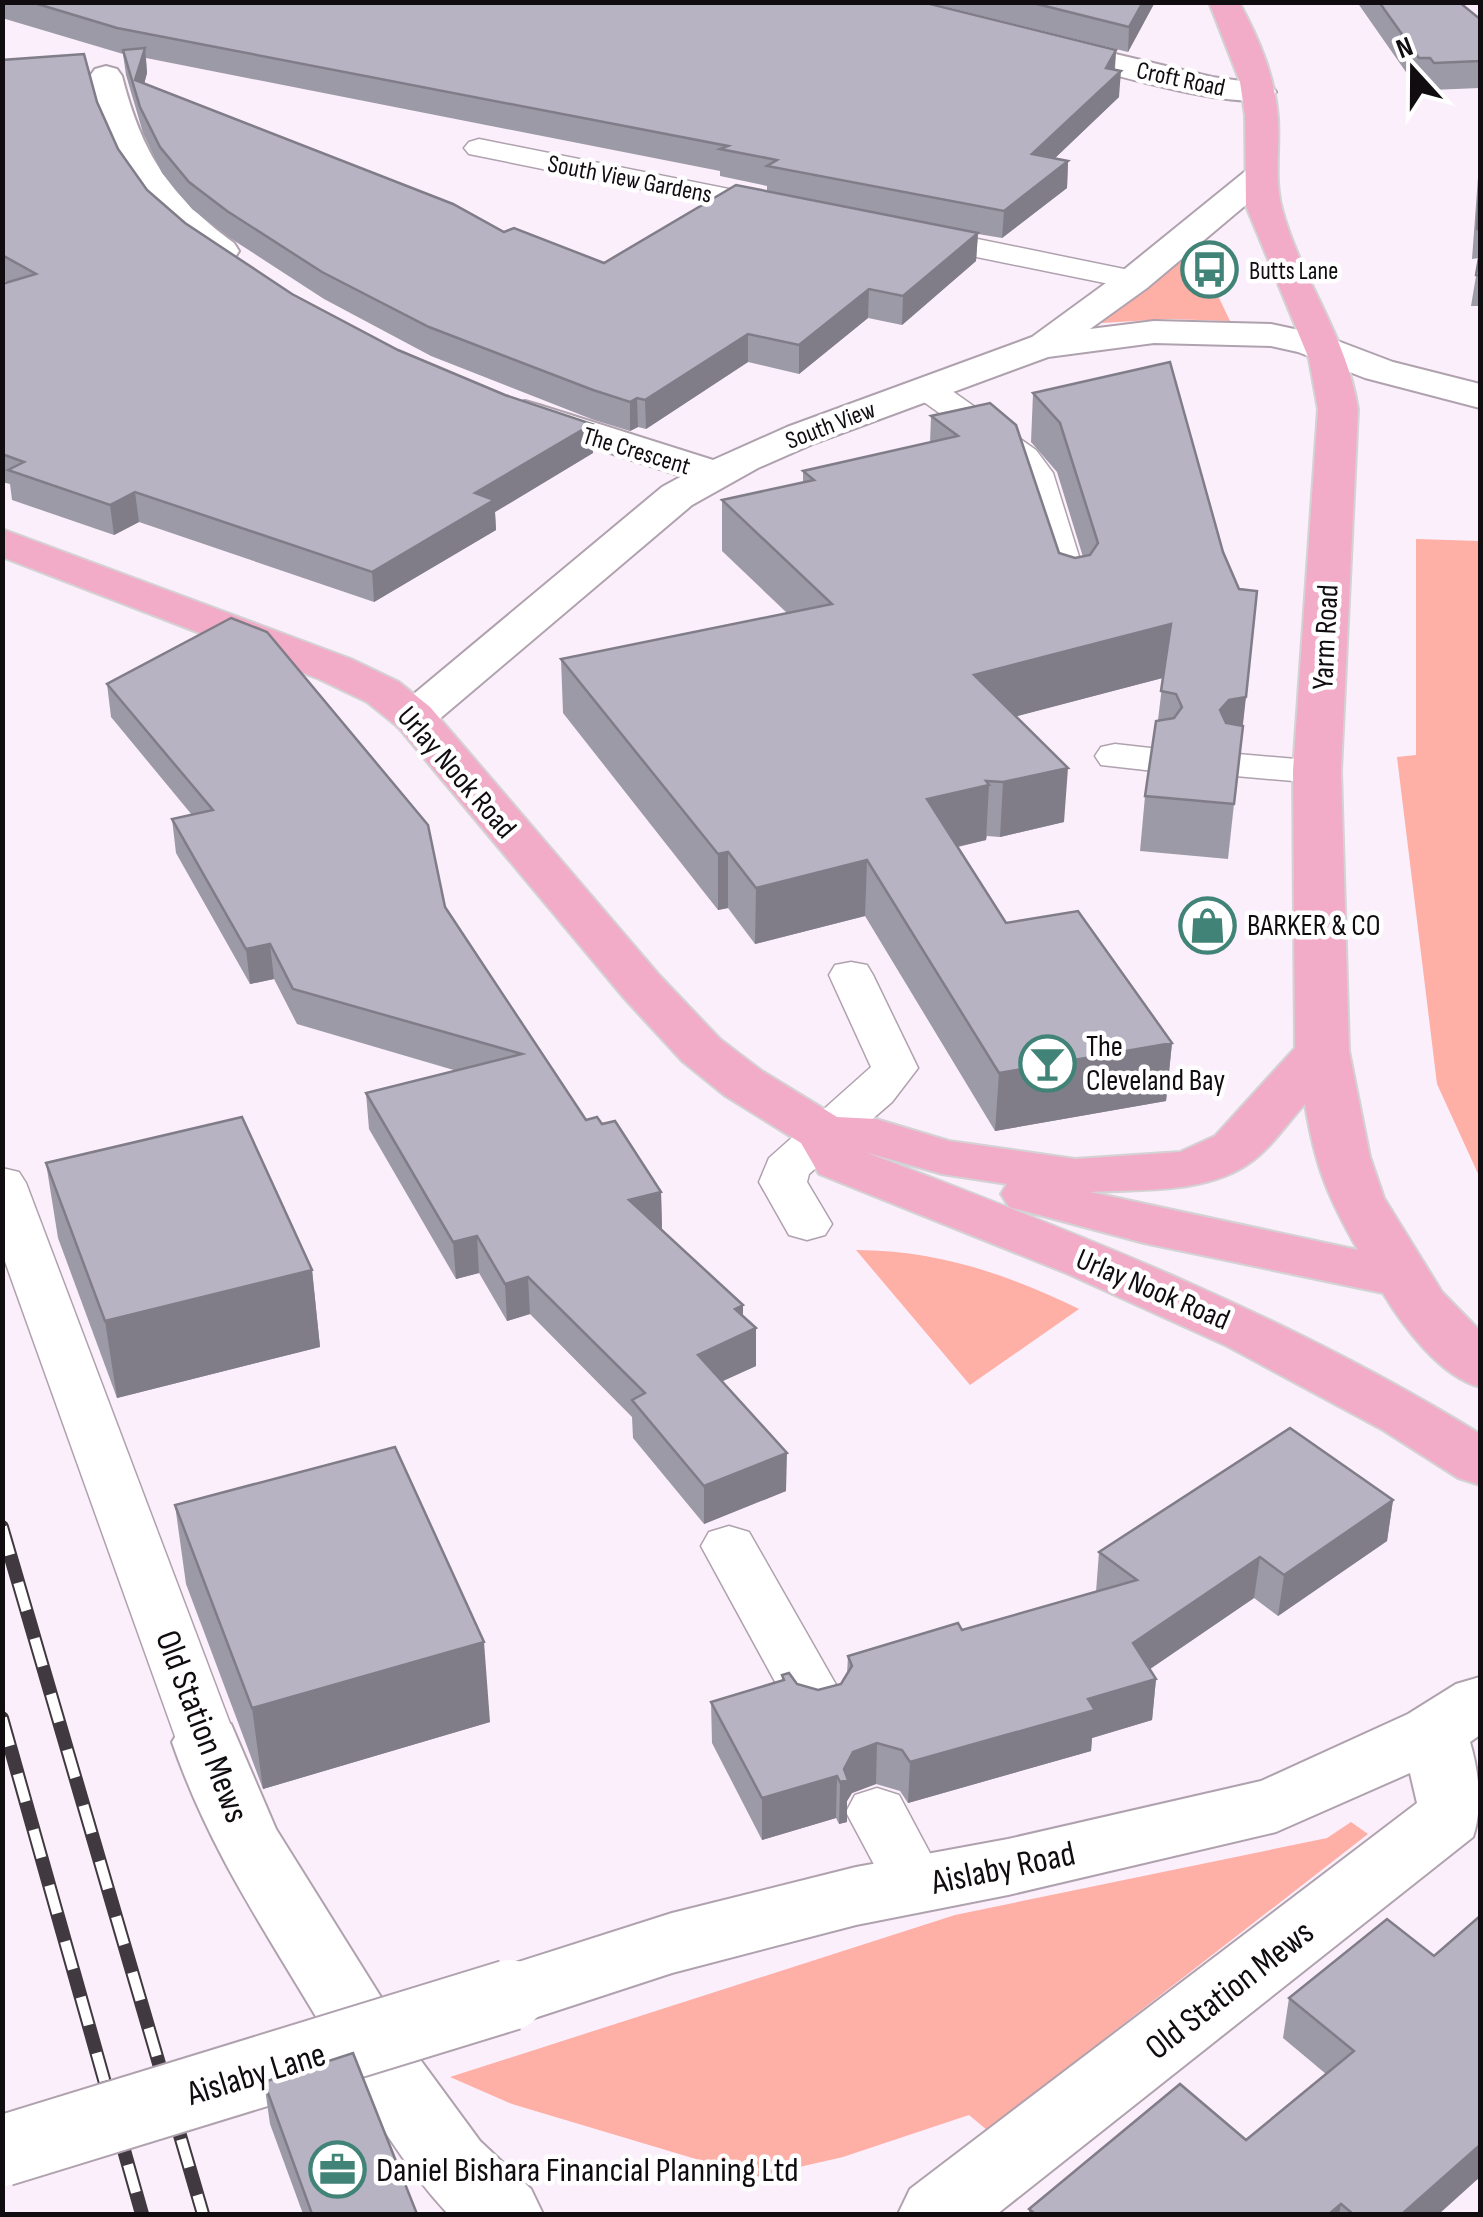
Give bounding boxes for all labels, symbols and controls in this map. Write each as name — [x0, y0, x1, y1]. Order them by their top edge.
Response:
north arrow — [1363, 20, 1463, 120]
text: N — [1392, 30, 1417, 66]
street label: Croft Road — [1134, 55, 1228, 104]
street label: South View Gardens — [545, 148, 714, 211]
bus stop icon: Butts Lane — [1180, 240, 1240, 300]
place label: Butts Lane — [1249, 256, 1338, 287]
street label: South View — [781, 394, 880, 457]
street label: The Crescent — [579, 420, 694, 482]
street label: Yarm Road — [1305, 583, 1347, 691]
street label: Urlay Nook Road — [389, 699, 523, 846]
shop icon: BARKER & CO — [1178, 895, 1238, 955]
place label: BARKER & CO — [1247, 908, 1381, 944]
place label: The Cleveland Bay — [1086, 1029, 1225, 1099]
bar icon: The Cleveland Bay — [1017, 1033, 1077, 1093]
street label: Urlay Nook Road — [1070, 1241, 1235, 1338]
street label: Old Station Mews — [145, 1624, 258, 1829]
street label: Aislaby Road — [927, 1832, 1079, 1905]
street label: Old Station Mews — [1137, 1911, 1323, 2069]
street label: Aislaby Lane — [181, 2033, 331, 2116]
office icon: Daniel Bishara Financial Planning Ltd — [307, 2139, 367, 2199]
place label: Daniel Bishara Financial Planning Ltd — [376, 2149, 799, 2192]

